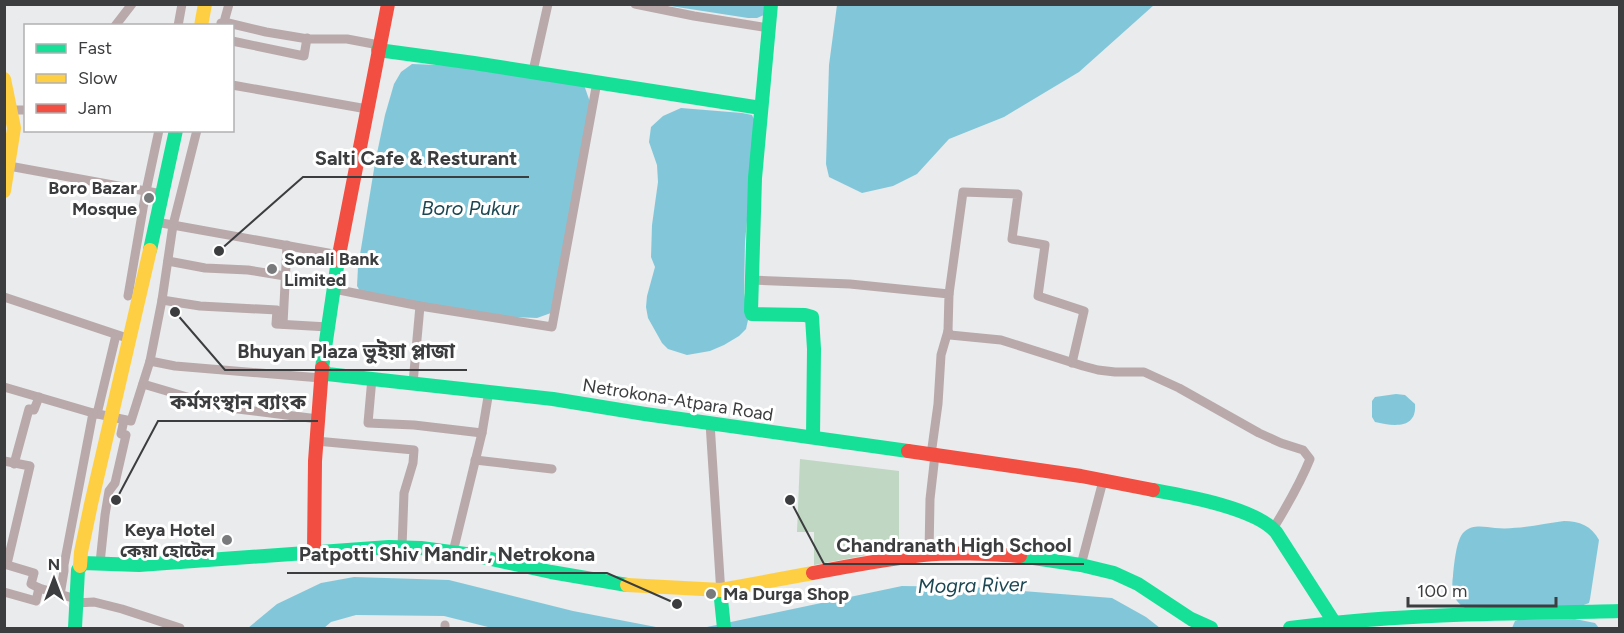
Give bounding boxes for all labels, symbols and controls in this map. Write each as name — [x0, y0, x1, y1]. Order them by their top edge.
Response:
legend — [24, 24, 234, 132]
text: Fast — [78, 37, 112, 59]
text: Slow — [78, 67, 117, 89]
text: Jam — [78, 97, 112, 119]
callout: Salti Cafe & Resturant — [303, 139, 529, 177]
text: Salti Cafe & Resturant — [315, 146, 517, 170]
place label: Boro Bazar Mosque — [48, 177, 137, 220]
marker: Boro Bazar Mosque — [142, 191, 156, 205]
water label: Boro Pukur — [421, 196, 520, 220]
place label: Sonali Bank Limited — [284, 248, 379, 291]
marker: Sonali Bank Limited — [265, 262, 279, 276]
callout: Bhuyan Plaza ভুইয়া প্লাজা — [225, 332, 467, 370]
text: Bhuyan Plaza ভুইয়া প্লাজা — [237, 339, 455, 364]
street label: Netrokona-Atpara Road — [581, 374, 775, 426]
callout: কর্মসংস্থান ব্যাংক — [158, 383, 318, 421]
text: কর্মসংস্থান ব্যাংক — [169, 390, 307, 414]
place label: Keya Hotel কেয়া হোটেল — [120, 519, 215, 562]
callout: Chandranath High School — [824, 526, 1084, 564]
marker: Keya Hotel কেয়া হোটেল — [220, 533, 234, 547]
text: Chandranath High School — [836, 533, 1072, 557]
callout: Patpotti Shiv Mandir, Netrokona — [287, 535, 607, 573]
text: Patpotti Shiv Mandir, Netrokona — [299, 542, 595, 566]
north arrow — [24, 549, 84, 609]
text: N — [48, 555, 60, 574]
scale bar — [1408, 570, 1556, 608]
water label: Mogra River — [917, 572, 1028, 598]
text: 100 m — [1417, 580, 1467, 602]
place label: Ma Durga Shop — [723, 583, 849, 605]
marker: Ma Durga Shop — [704, 587, 718, 601]

